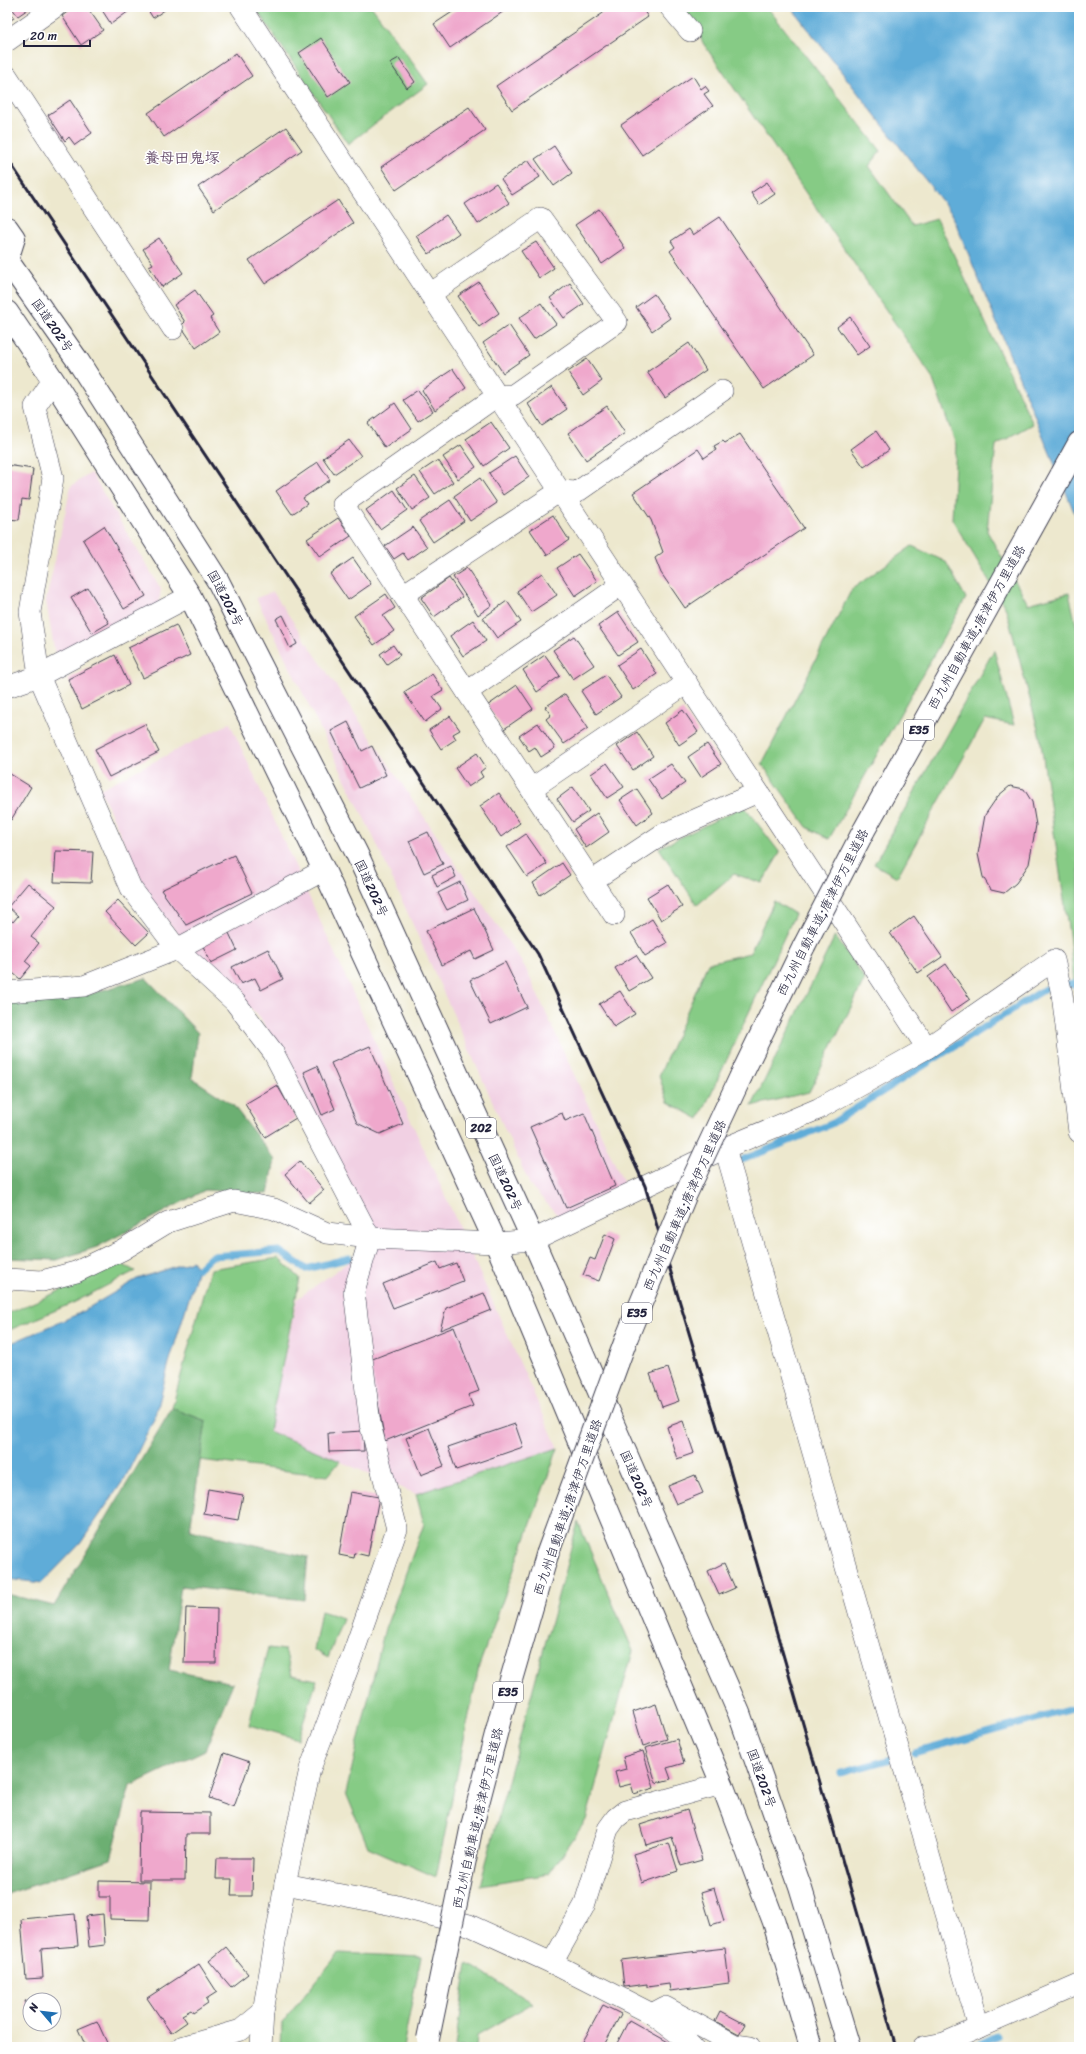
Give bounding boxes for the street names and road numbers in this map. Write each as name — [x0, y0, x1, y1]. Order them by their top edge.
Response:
street label: 国道202号 — [25, 293, 80, 357]
street label: 西九州自動車道;唐津伊万里道路 — [921, 540, 1032, 714]
street label: 国道202号 — [201, 565, 250, 631]
road number: E35 — [904, 720, 934, 740]
street label: 西九州自動車道;唐津伊万里道路 — [770, 824, 875, 1000]
street label: 国道202号 — [348, 855, 395, 921]
street label: 西九州自動車道;唐津伊万里道路 — [636, 1116, 733, 1295]
road number: 202 — [466, 1118, 496, 1138]
street label: 国道202号 — [482, 1149, 529, 1215]
road number: E35 — [622, 1303, 652, 1323]
street label: 西九州自動車道;唐津伊万里道路 — [526, 1416, 609, 1599]
street label: 国道202号 — [613, 1446, 660, 1512]
road number: E35 — [493, 1682, 523, 1702]
street label: 西九州自動車道;唐津伊万里道路 — [445, 1725, 510, 1911]
street label: 国道202号 — [740, 1745, 783, 1811]

